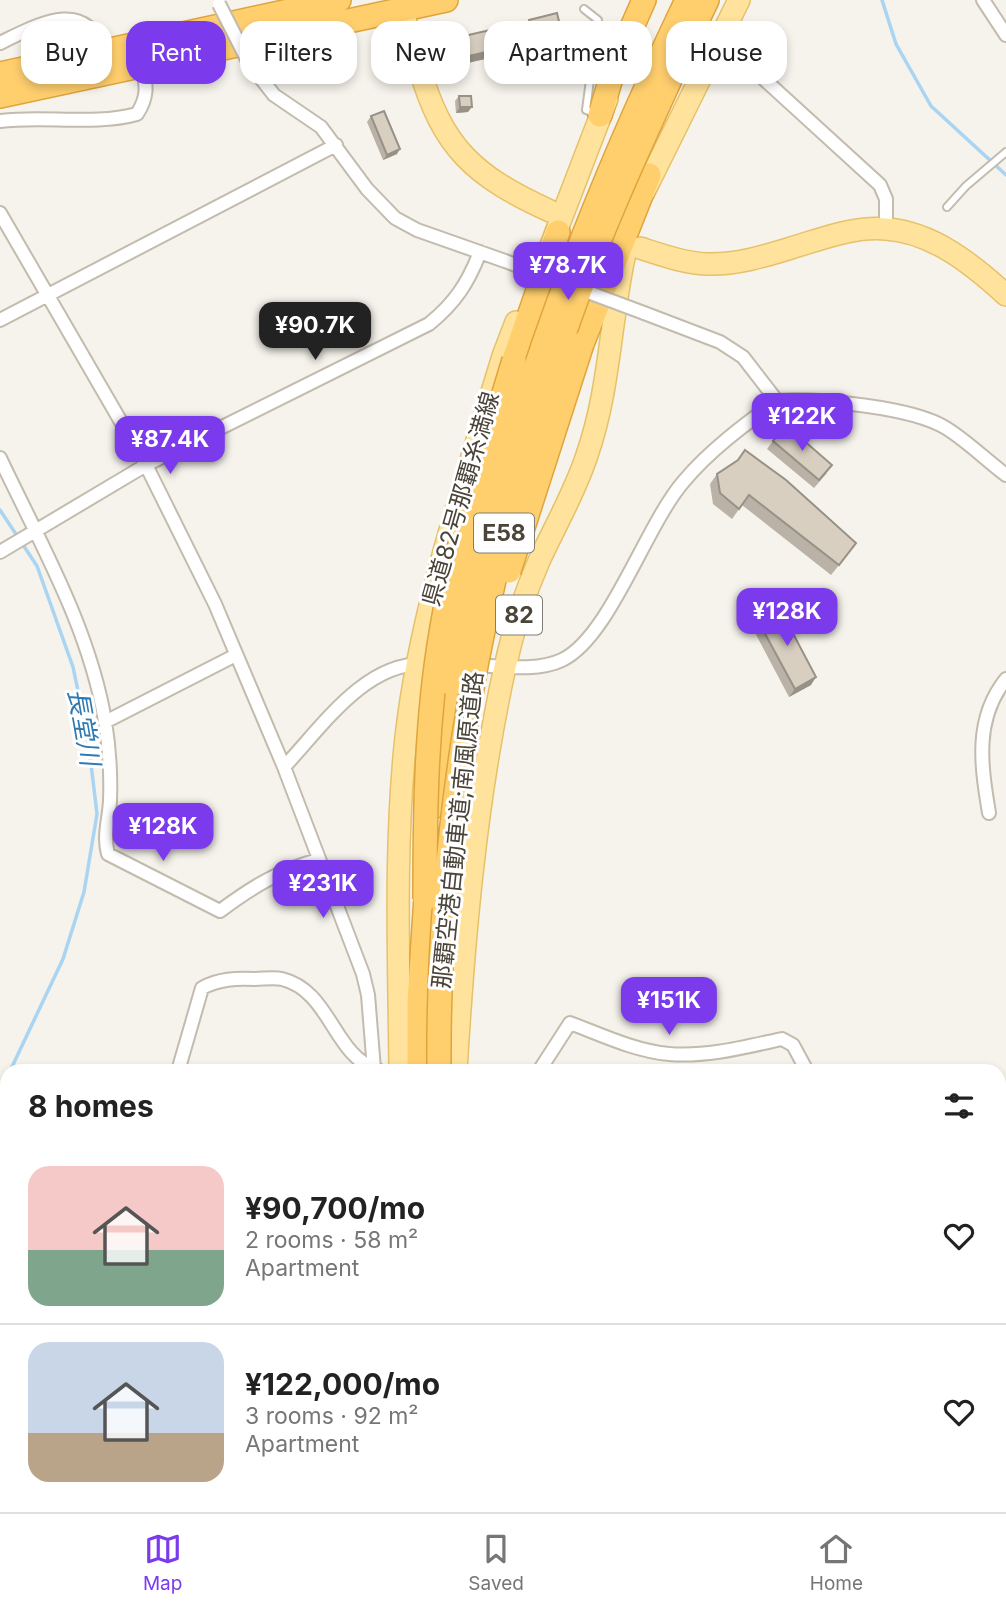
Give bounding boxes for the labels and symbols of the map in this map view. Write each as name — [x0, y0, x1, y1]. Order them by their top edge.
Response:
pin: ¥78.7K — [511, 243, 625, 302]
pin: ¥90.7K — [258, 302, 372, 362]
street label: 県道82号那覇糸満線 — [416, 388, 505, 609]
pin: ¥122K — [753, 393, 851, 453]
pin: ¥87.4K — [113, 416, 227, 476]
road number: E58 — [474, 513, 534, 552]
pin: ¥128K — [738, 588, 836, 648]
road number: 82 — [496, 596, 542, 635]
street label: 那覇空港自動車道;南風原道路 — [426, 670, 489, 990]
water label: 長堂川 — [62, 686, 107, 771]
pin: ¥128K — [114, 804, 212, 863]
pin: ¥231K — [274, 860, 372, 920]
pin: ¥151K — [620, 978, 718, 1037]

